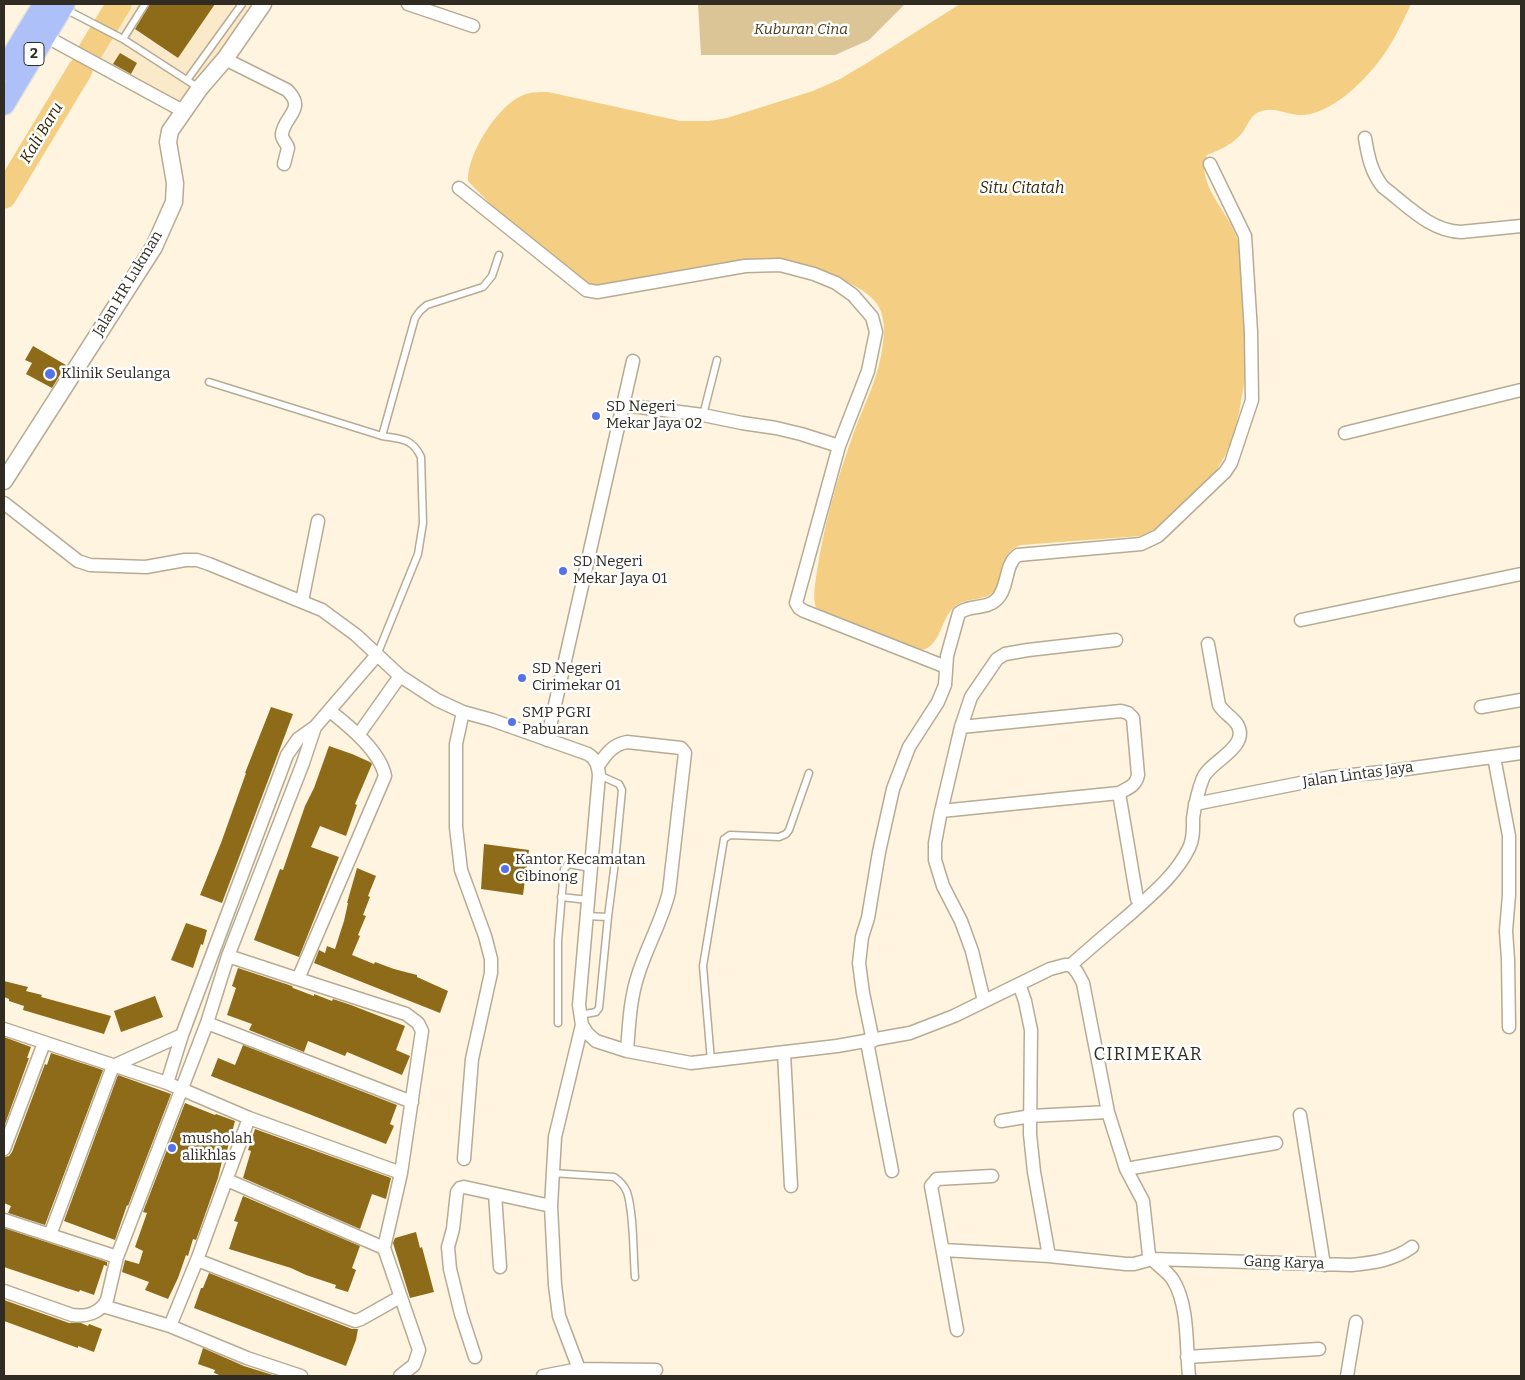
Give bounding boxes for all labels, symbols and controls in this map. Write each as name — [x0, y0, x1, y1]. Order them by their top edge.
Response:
park label: Kuburan Cina — [754, 21, 848, 39]
road number: 2 — [24, 42, 44, 66]
water label: Kali Baru — [16, 99, 68, 167]
water label: Situ Citatah — [980, 179, 1064, 199]
street label: Jalan HR Lukman — [89, 228, 167, 340]
place label: Klinik Seulanga — [61, 365, 170, 383]
marker: Klinik Seulanga — [43, 367, 57, 381]
place label: SD Negeri Mekar Jaya 02 — [606, 398, 702, 433]
marker: SD Negeri Mekar Jaya 02 — [590, 410, 602, 422]
place label: SD Negeri Mekar Jaya 01 — [573, 553, 667, 588]
marker: SD Negeri Mekar Jaya 01 — [557, 565, 569, 577]
place label: SD Negeri Cirimekar 01 — [532, 660, 621, 695]
marker: SD Negeri Cirimekar 01 — [516, 672, 528, 684]
place label: SMP PGRI Pabuaran — [522, 704, 591, 739]
marker: SMP PGRI Pabuaran — [506, 716, 518, 728]
street label: Jalan Lintas Jaya — [1302, 758, 1414, 792]
place label: Kantor Kecamatan Cibinong — [515, 851, 645, 886]
marker: Kantor Kecamatan Cibinong — [499, 863, 511, 875]
district label: CIRIMEKAR — [1092, 1044, 1204, 1066]
place label: musholah alikhlas — [182, 1130, 252, 1165]
marker: musholah alikhlas — [166, 1142, 178, 1154]
street label: Gang Karya — [1243, 1253, 1325, 1273]

